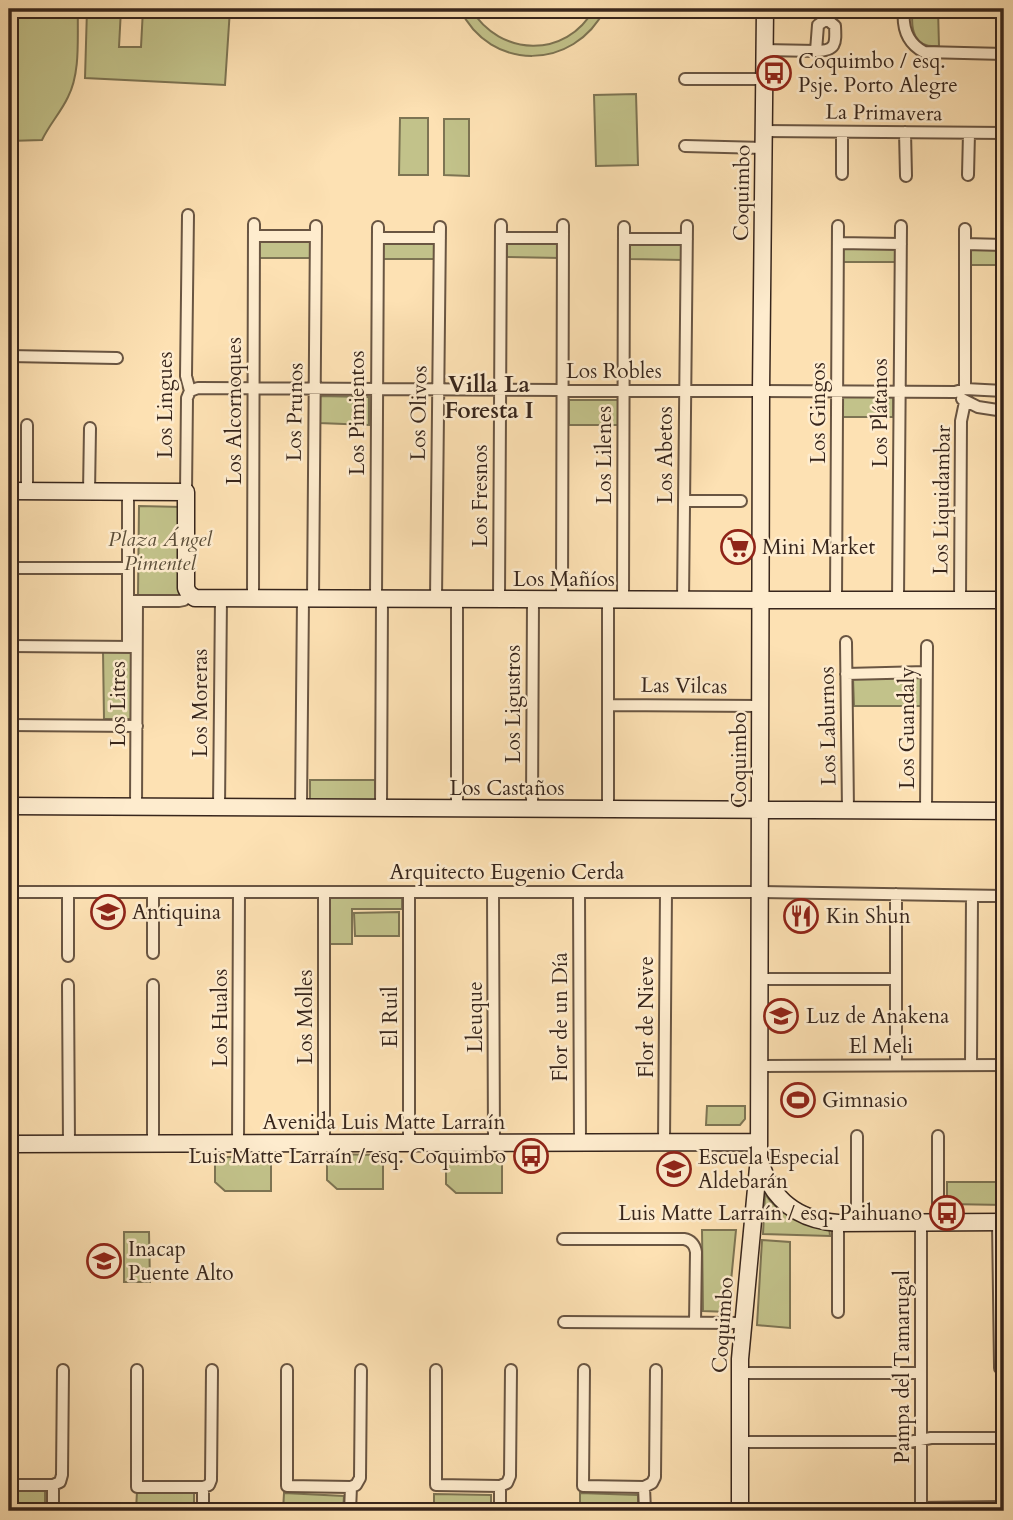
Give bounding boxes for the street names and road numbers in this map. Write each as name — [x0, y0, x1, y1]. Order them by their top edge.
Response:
street label: La Primavera — [825, 97, 943, 129]
street label: Coquimbo — [727, 145, 757, 241]
street label: Los Alcornoques — [220, 337, 249, 485]
street label: Los Pimientos — [343, 350, 372, 476]
street label: Los Lingues — [151, 351, 180, 459]
street label: Los Robles — [566, 357, 662, 386]
street label: Los Plátanos — [866, 358, 895, 468]
street label: Los Prunos — [280, 362, 310, 462]
street label: Los Gingos — [804, 362, 833, 464]
street label: Los Olivos — [404, 365, 434, 461]
street label: Los Lilenes — [590, 406, 619, 504]
street label: Los Abetos — [651, 406, 680, 504]
street label: Los Liquidambar — [926, 424, 958, 575]
street label: Los Fresnos — [466, 444, 495, 548]
street label: Los Mañíos — [513, 565, 615, 594]
street label: Los Ligustros — [499, 645, 528, 763]
street label: Los Moreras — [186, 649, 215, 757]
street label: Los Litres — [104, 661, 133, 747]
street label: Los Laburnos — [812, 666, 844, 786]
street label: Los Guandaly — [893, 667, 922, 789]
street label: Las Vilcas — [640, 671, 728, 701]
street label: Coquimbo — [725, 712, 754, 808]
street label: Los Castaños — [450, 774, 564, 803]
street label: Arquitecto Eugenio Cerda — [390, 858, 624, 887]
street label: Flor de un Día — [546, 952, 575, 1082]
street label: Flor de Nieve — [632, 956, 661, 1078]
street label: Los Hualos — [206, 969, 235, 1067]
street label: Los Molles — [291, 969, 320, 1065]
street label: Lleuque — [461, 981, 490, 1053]
street label: El Ruil — [376, 986, 405, 1048]
street label: El Meli — [849, 1032, 913, 1061]
street label: Avenida Luis Matte Larraín — [263, 1108, 506, 1137]
street label: Pampa del Tamarugal — [888, 1270, 917, 1464]
street label: Coquimbo — [705, 1276, 741, 1374]

